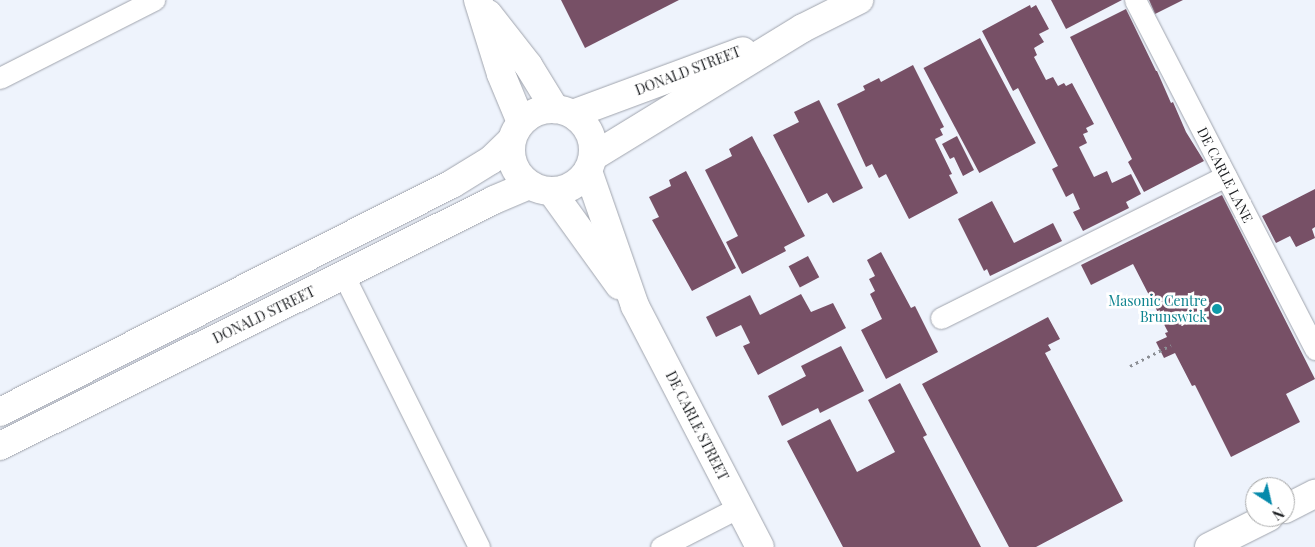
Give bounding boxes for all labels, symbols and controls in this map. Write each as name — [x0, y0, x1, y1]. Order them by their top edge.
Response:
street label: DONALD STREET — [633, 43, 743, 99]
street label: DE CARLE LANE — [1194, 125, 1256, 225]
street label: DONALD STREET — [210, 283, 318, 347]
place label: Masonic Centre Brunswick — [1108, 293, 1207, 326]
marker: Masonic Centre Brunswick — [1211, 303, 1223, 315]
street label: DE CARLE STREET — [662, 368, 732, 484]
north arrow — [1245, 477, 1295, 527]
text: N — [1269, 503, 1288, 525]

